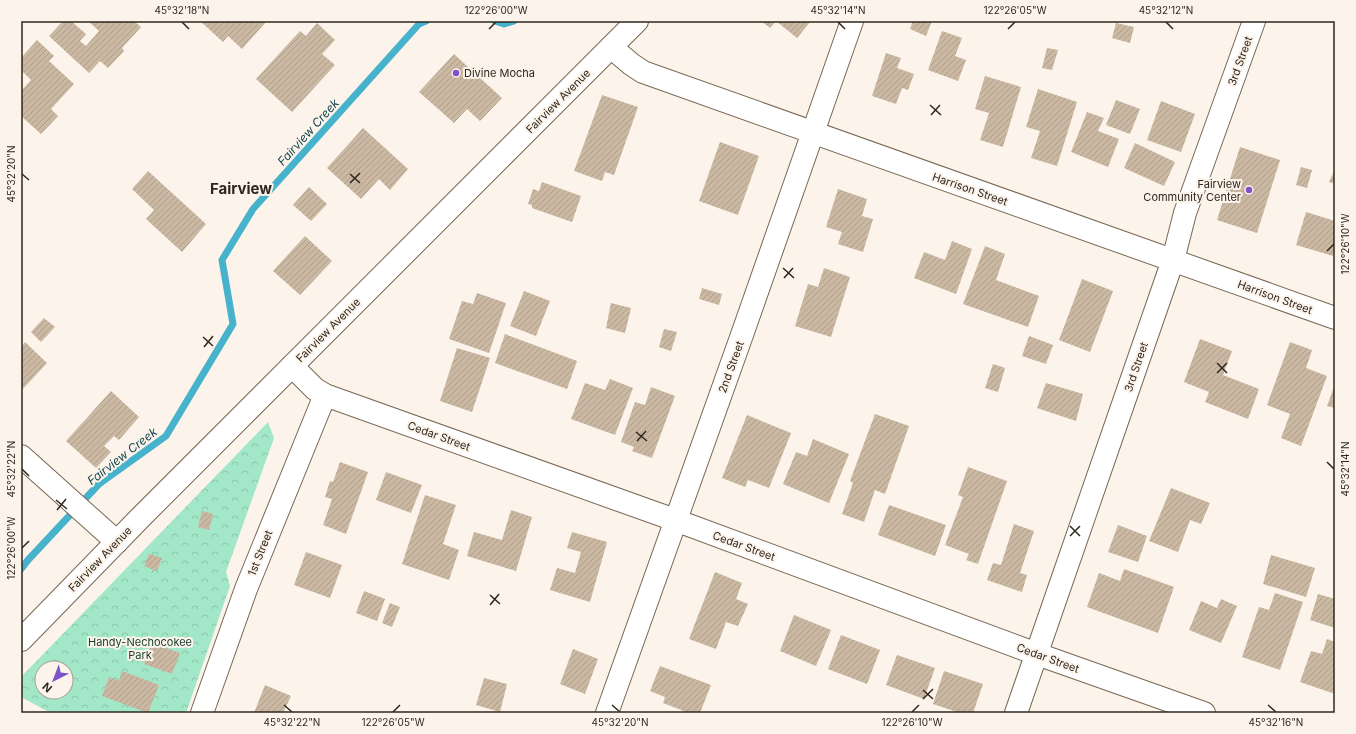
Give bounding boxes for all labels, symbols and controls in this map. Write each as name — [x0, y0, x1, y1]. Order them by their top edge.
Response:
text: 45°32'18"N — [155, 4, 209, 16]
text: 122°26'00"W — [464, 4, 528, 16]
text: 45°32'14"N — [810, 4, 866, 16]
text: 122°26'05"W — [983, 4, 1047, 16]
text: 45°32'12"N — [1139, 4, 1193, 16]
street label: 3rd Street — [1225, 34, 1256, 88]
place label: Divine Mocha — [464, 66, 535, 80]
street label: Fairview Avenue — [523, 66, 593, 136]
marker: Divine Mocha — [451, 68, 461, 78]
water label: Fairview Creek — [274, 95, 342, 168]
text: 45°32'20"N — [5, 146, 17, 202]
street label: Harrison Street — [931, 170, 1010, 209]
place label: Fairview Community Center — [1143, 177, 1241, 204]
district label: Fairview — [210, 179, 272, 198]
marker: Fairview Community Center — [1244, 185, 1254, 195]
text: 122°26'10"W — [1339, 213, 1351, 275]
street label: Harrison Street — [1236, 277, 1315, 317]
street label: Fairview Avenue — [293, 295, 363, 365]
street label: 2nd Street — [715, 339, 747, 395]
street label: 3rd Street — [1121, 340, 1151, 394]
street label: Cedar Street — [406, 418, 473, 454]
water label: Fairview Creek — [84, 424, 160, 488]
text: 45°32'22"N — [5, 441, 17, 497]
text: 45°32'14"N — [1339, 441, 1351, 497]
text: 122°26'00"W — [5, 516, 17, 580]
street label: Fairview Avenue — [65, 523, 135, 595]
street label: 1st Street — [245, 528, 276, 578]
street label: Cedar Street — [711, 528, 778, 564]
park label: Handy-Nechocokee Park — [88, 635, 192, 662]
street label: Cedar Street — [1015, 640, 1082, 676]
north arrow — [34, 660, 74, 700]
text: N — [40, 679, 55, 695]
text: 45°32'22"N — [264, 716, 320, 728]
text: 122°26'05"W — [361, 716, 425, 728]
text: 45°32'20"N — [592, 716, 648, 728]
text: 122°26'10"W — [881, 716, 943, 728]
text: 45°32'16"N — [1249, 716, 1303, 728]

